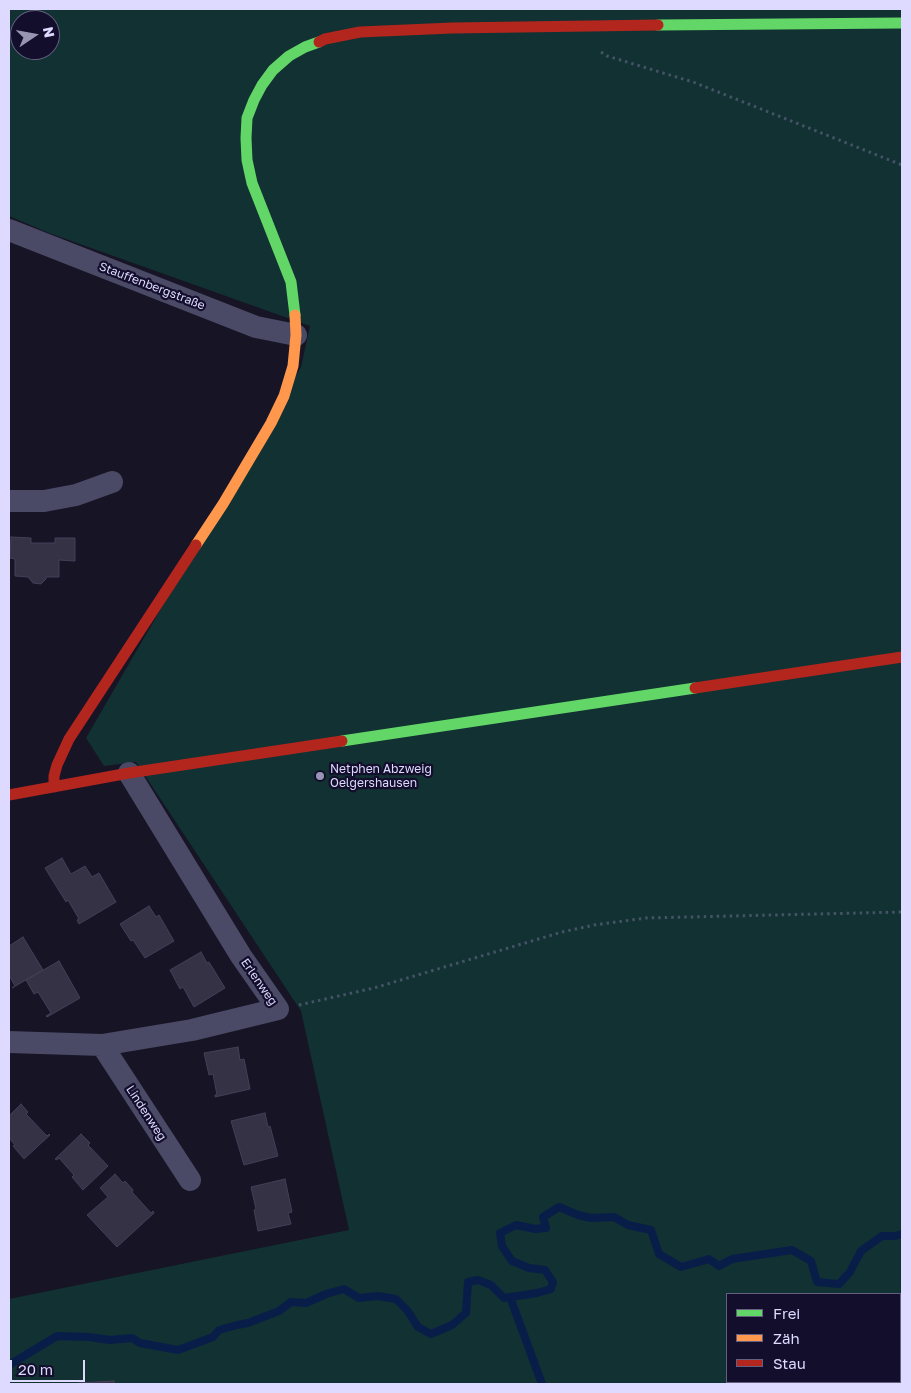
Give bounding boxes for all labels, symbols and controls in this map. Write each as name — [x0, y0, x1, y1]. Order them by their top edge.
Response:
north arrow — [10, 10, 60, 60]
text: N — [40, 25, 59, 39]
street label: Stauffenbergstraße — [97, 259, 207, 313]
place label: Netphen Abzweig Oelgershausen — [330, 762, 432, 790]
marker: Netphen Abzweig Oelgershausen — [314, 770, 326, 782]
street label: Erlenweg — [238, 956, 280, 1008]
street label: Lindenweg — [123, 1083, 169, 1143]
legend — [726, 1293, 901, 1383]
text: Frei — [773, 1304, 800, 1322]
text: Zäh — [773, 1329, 800, 1347]
scale bar — [12, 1350, 88, 1382]
text: Stau — [773, 1354, 806, 1372]
text: 20 m — [18, 1360, 53, 1378]

